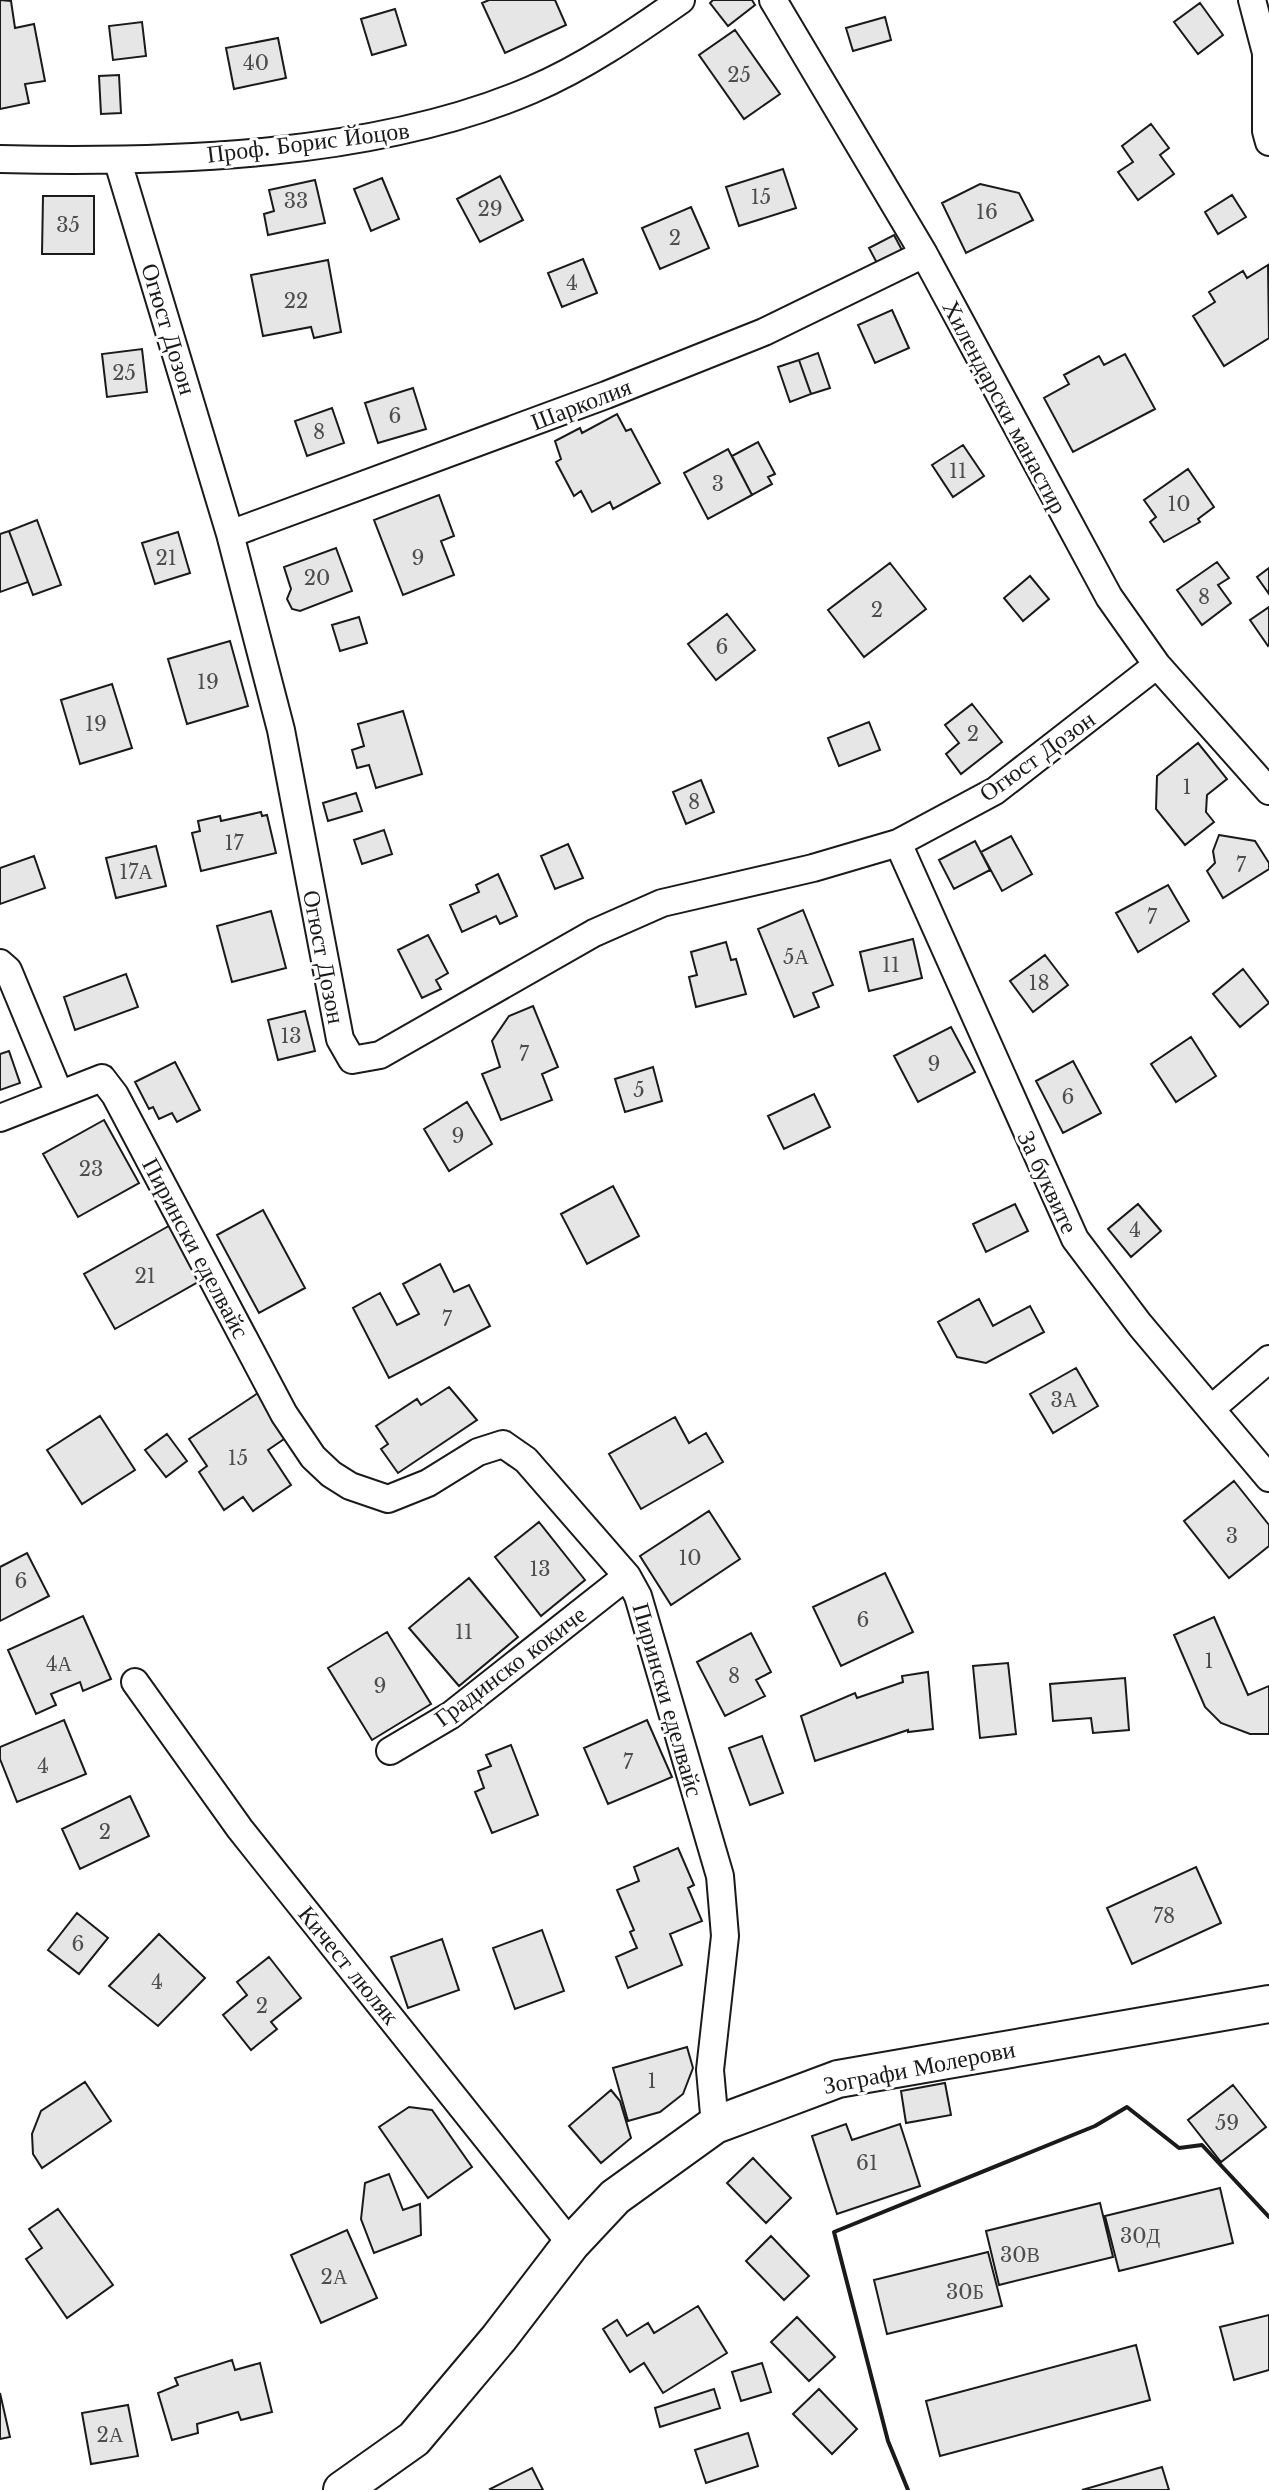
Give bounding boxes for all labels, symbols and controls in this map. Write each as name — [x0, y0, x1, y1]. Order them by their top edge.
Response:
house number: 40 — [243, 51, 269, 75]
house number: 25 — [727, 63, 751, 87]
street label: Проф. Борис Йоцов — [205, 115, 411, 169]
house number: 15 — [751, 185, 771, 209]
house number: 33 — [284, 189, 308, 213]
house number: 29 — [477, 197, 503, 221]
house number: 16 — [976, 200, 998, 224]
house number: 35 — [56, 213, 80, 237]
house number: 2 — [669, 226, 681, 250]
street label: Огюст Дозон — [135, 260, 203, 398]
house number: 4 — [566, 271, 578, 295]
house number: 22 — [284, 289, 308, 313]
street label: Хилендарски манастир — [936, 295, 1074, 519]
house number: 25 — [112, 361, 136, 385]
street label: Шарколия — [527, 372, 635, 436]
house number: 6 — [389, 404, 401, 428]
house number: 8 — [313, 420, 325, 444]
house number: 11 — [949, 459, 967, 483]
house number: 3 — [712, 472, 724, 496]
house number: 10 — [1167, 492, 1191, 516]
house number: 21 — [155, 546, 177, 570]
house number: 9 — [412, 546, 424, 570]
house number: 20 — [304, 566, 330, 590]
house number: 8 — [1198, 585, 1210, 609]
house number: 2 — [871, 598, 883, 622]
house number: 6 — [716, 635, 728, 659]
house number: 19 — [197, 670, 219, 694]
street label: Огюст Дозон — [974, 704, 1101, 808]
house number: 19 — [85, 712, 107, 736]
house number: 2 — [967, 722, 979, 746]
house number: 1 — [1183, 775, 1191, 799]
house number: 8 — [688, 790, 700, 814]
house number: 17 — [225, 831, 244, 855]
house number: 7 — [1236, 853, 1247, 877]
house number: 17А — [119, 860, 153, 884]
street label: Огюст Дозон — [297, 888, 351, 1027]
house number: 7 — [1147, 905, 1158, 929]
house number: 5А — [783, 945, 809, 969]
house number: 11 — [882, 953, 900, 977]
house number: 18 — [1028, 971, 1050, 995]
house number: 13 — [280, 1024, 302, 1048]
house number: 7 — [519, 1042, 530, 1066]
house number: 9 — [928, 1052, 940, 1076]
house number: 5 — [633, 1078, 645, 1102]
house number: 6 — [1062, 1085, 1074, 1109]
house number: 9 — [452, 1124, 464, 1148]
street label: За буквите — [1012, 1126, 1084, 1238]
street label: Пирински еделвайс — [136, 1153, 256, 1343]
house number: 23 — [79, 1157, 103, 1181]
house number: 4 — [1129, 1218, 1141, 1242]
house number: 21 — [134, 1264, 156, 1288]
house number: 7 — [442, 1307, 453, 1331]
house number: 3А — [1051, 1388, 1078, 1412]
house number: 15 — [228, 1446, 248, 1470]
house number: 3 — [1226, 1524, 1238, 1548]
house number: 10 — [678, 1546, 702, 1570]
house number: 13 — [529, 1557, 551, 1581]
house number: 6 — [15, 1569, 27, 1593]
street label: Градинско кокиче — [428, 1599, 592, 1733]
street label: Пирински еделвайс — [626, 1600, 710, 1800]
house number: 6 — [857, 1608, 869, 1632]
house number: 11 — [455, 1620, 473, 1644]
house number: 1 — [1205, 1649, 1213, 1673]
house number: 4А — [46, 1652, 73, 1676]
house number: 8 — [728, 1664, 740, 1688]
house number: 9 — [374, 1674, 386, 1698]
house number: 7 — [623, 1750, 634, 1774]
house number: 4 — [37, 1754, 49, 1778]
house number: 2 — [99, 1820, 111, 1844]
street label: Кичест люляк — [292, 1900, 406, 2030]
house number: 78 — [1153, 1904, 1175, 1928]
house number: 6 — [72, 1932, 84, 1956]
house number: 4 — [151, 1970, 163, 1994]
house number: 2 — [256, 1994, 268, 2018]
street label: Зографи Молерови — [821, 2034, 1018, 2100]
house number: 1 — [648, 2069, 656, 2093]
house number: 59 — [1215, 2111, 1239, 2135]
house number: 61 — [856, 2151, 878, 2175]
house number: 30Д — [1120, 2224, 1160, 2248]
house number: 30В — [1000, 2243, 1040, 2267]
house number: 2А — [321, 2265, 348, 2289]
house number: 30Б — [946, 2280, 984, 2304]
house number: 2А — [97, 2423, 124, 2447]

